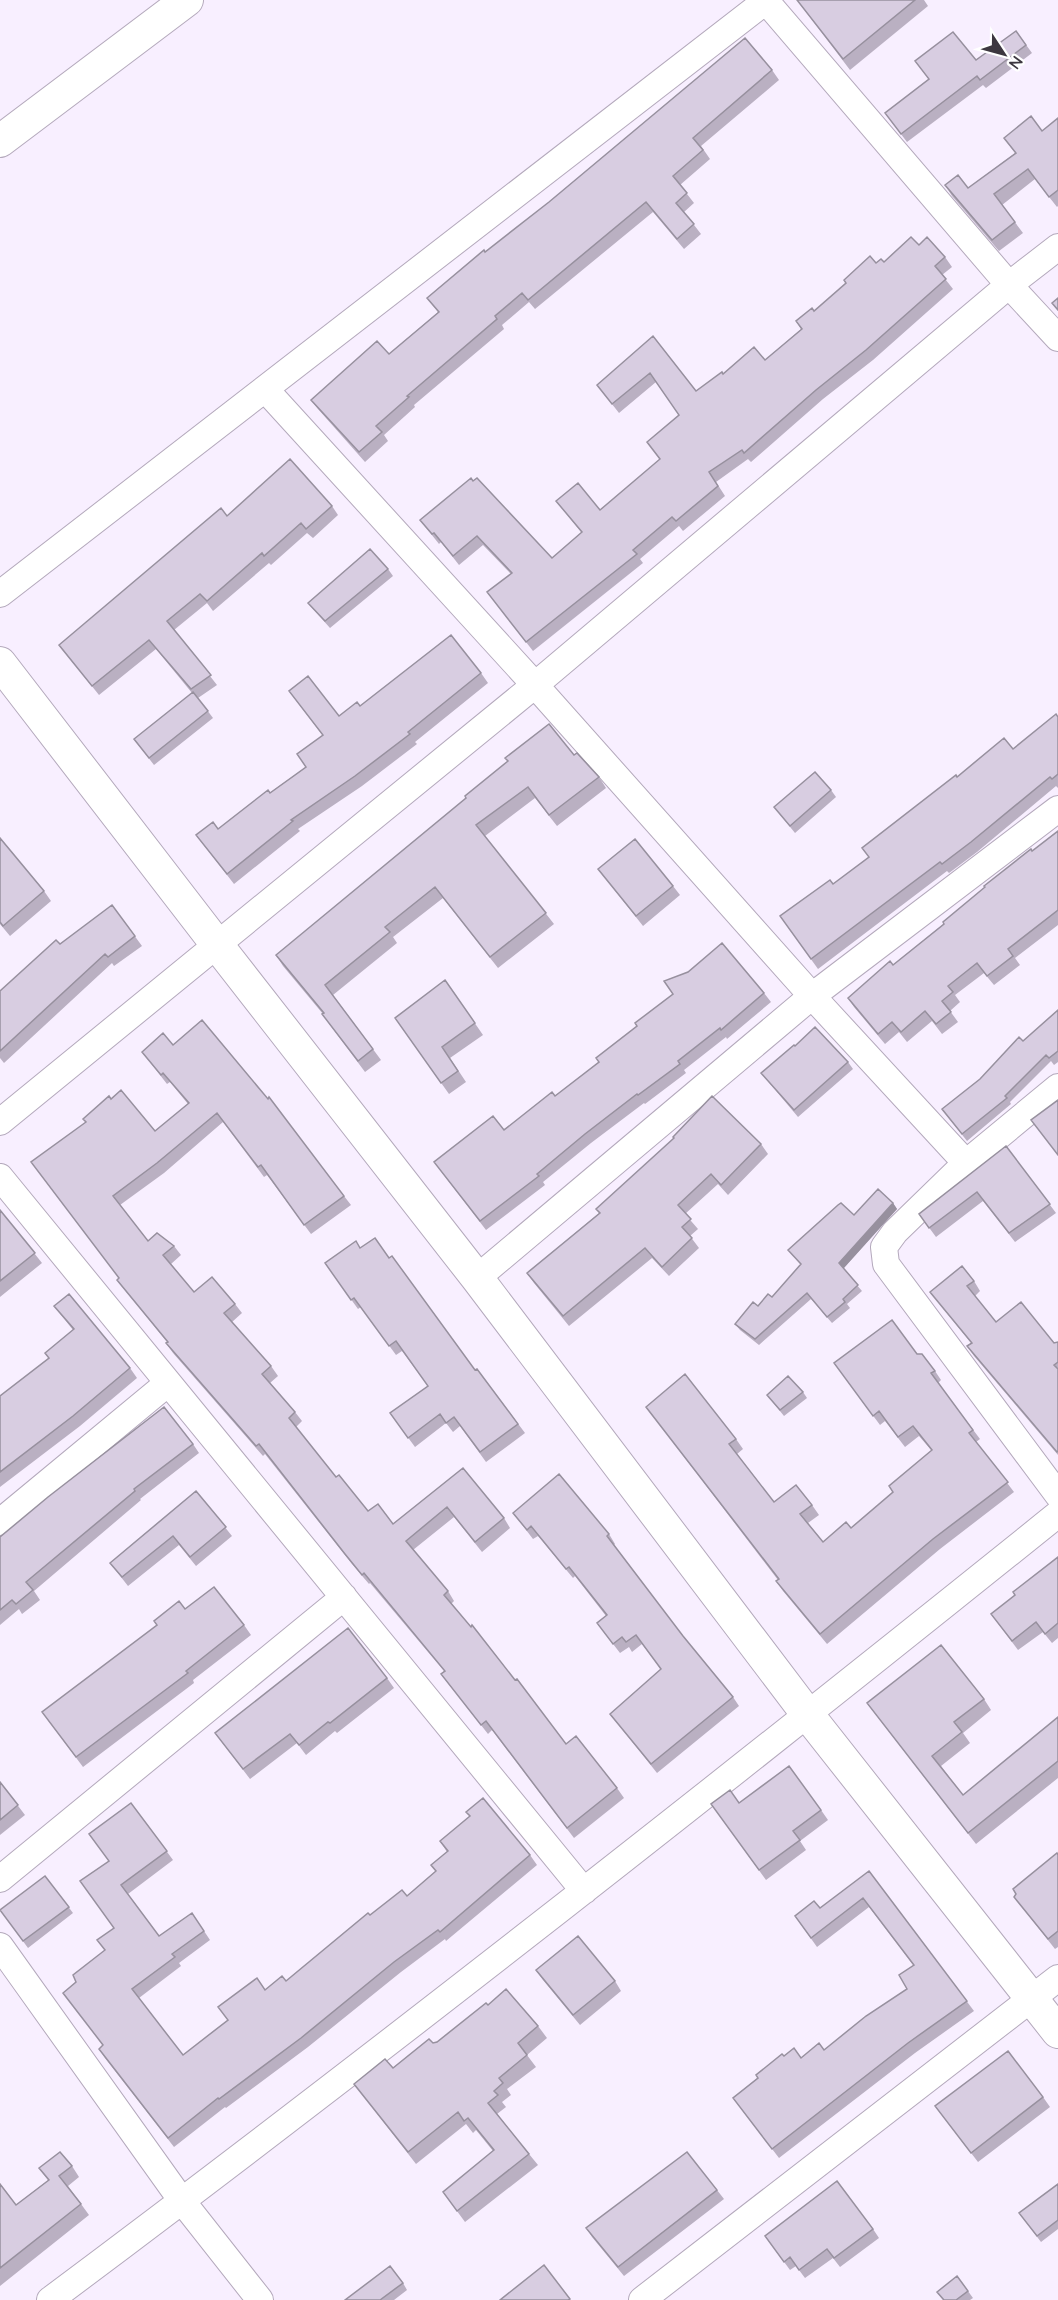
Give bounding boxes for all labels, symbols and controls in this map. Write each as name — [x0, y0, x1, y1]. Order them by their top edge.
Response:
north arrow — [974, 24, 1034, 84]
text: N — [1005, 52, 1028, 73]

